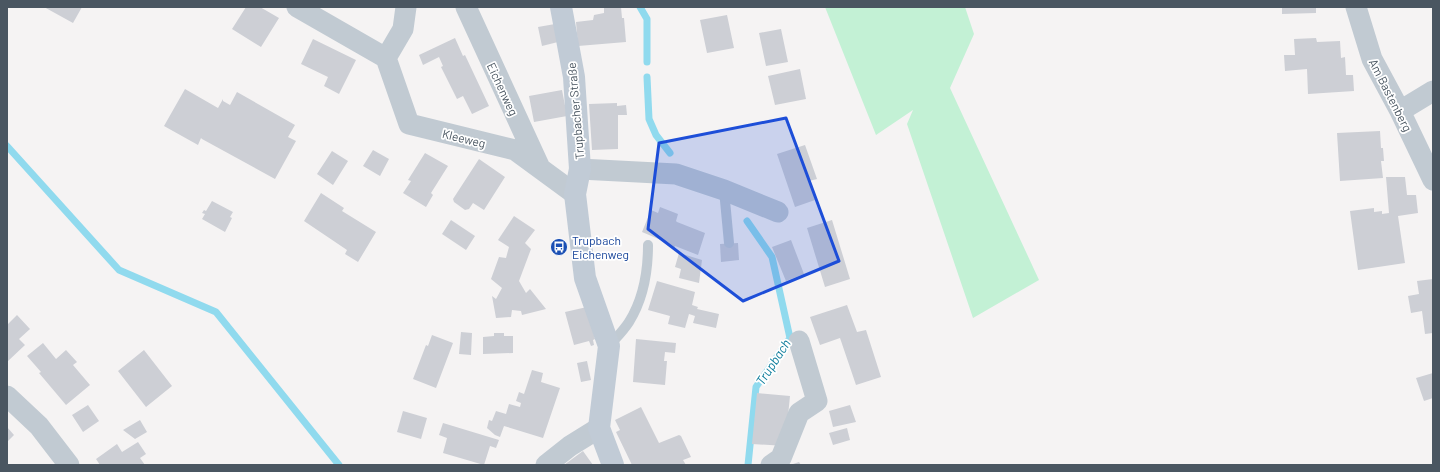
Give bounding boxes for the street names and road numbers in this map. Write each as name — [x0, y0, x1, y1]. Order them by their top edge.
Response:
street label: Am Bastenberg — [1367, 56, 1415, 134]
street label: Eichenweg — [485, 60, 521, 118]
street label: Trupbacher Straße — [564, 62, 586, 160]
street label: Kleeweg — [441, 126, 487, 150]

